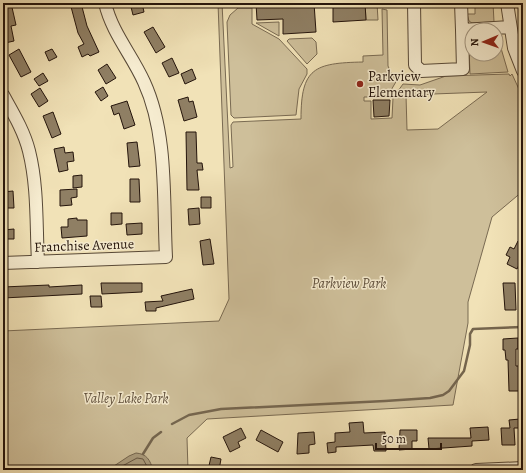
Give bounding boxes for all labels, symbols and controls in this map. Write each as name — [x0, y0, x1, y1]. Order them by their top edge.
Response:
north arrow — [464, 22, 504, 62]
text: N — [467, 38, 482, 47]
place label: Parkview Elementary — [368, 67, 435, 102]
marker: Parkview Elementary — [355, 79, 365, 89]
street label: Franchise Avenue — [34, 234, 134, 257]
park label: Parkview Park — [312, 274, 386, 293]
park label: Valley Lake Park — [84, 389, 169, 408]
scale bar — [376, 425, 441, 451]
text: 50 m — [382, 431, 406, 447]

